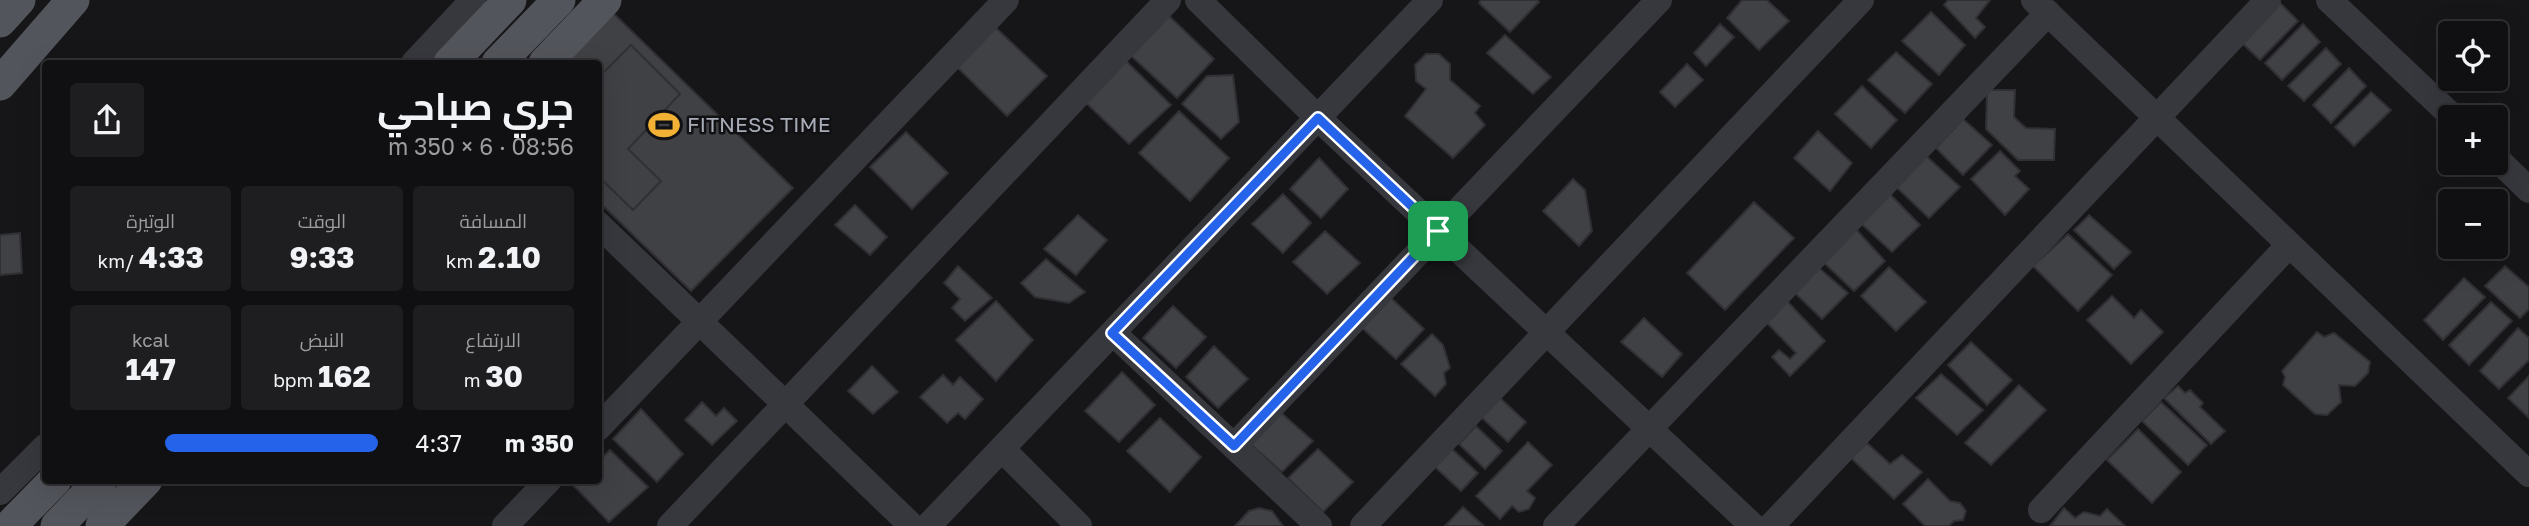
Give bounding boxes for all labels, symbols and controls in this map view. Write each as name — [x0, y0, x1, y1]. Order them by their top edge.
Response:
map controls — [2438, 21, 2508, 259]
button: locate — [2438, 21, 2508, 91]
button: share — [70, 83, 144, 157]
text: جري صباحي — [377, 83, 574, 128]
button: + — [2438, 105, 2508, 175]
sports icon: FITNESS TIME — [647, 108, 681, 142]
place label: FITNESS TIME — [687, 111, 831, 137]
text: 08:56 · 6 × 350 m — [388, 132, 574, 160]
button: − — [2438, 189, 2508, 259]
pin — [1408, 201, 1468, 261]
text: الوتيرة — [126, 209, 175, 232]
text: الوقت — [298, 209, 346, 232]
text: المسافة — [460, 209, 527, 232]
icon: arrive — [1419, 212, 1457, 250]
text: 4:33 — [139, 239, 204, 275]
text: 9:33 — [289, 239, 355, 275]
text: 2.10 — [478, 239, 541, 275]
text: /km — [97, 249, 139, 272]
text: km — [446, 249, 478, 272]
text: kcal — [132, 328, 169, 351]
text: النبض — [300, 328, 344, 351]
text: الارتفاع — [466, 328, 521, 351]
text: 147 — [125, 351, 176, 387]
text: 162 — [318, 358, 371, 394]
text: 30 — [485, 358, 523, 394]
text: bpm — [273, 368, 318, 391]
text: m — [464, 368, 485, 391]
text: 4:37 — [415, 429, 462, 457]
text: 350 m — [505, 429, 574, 457]

